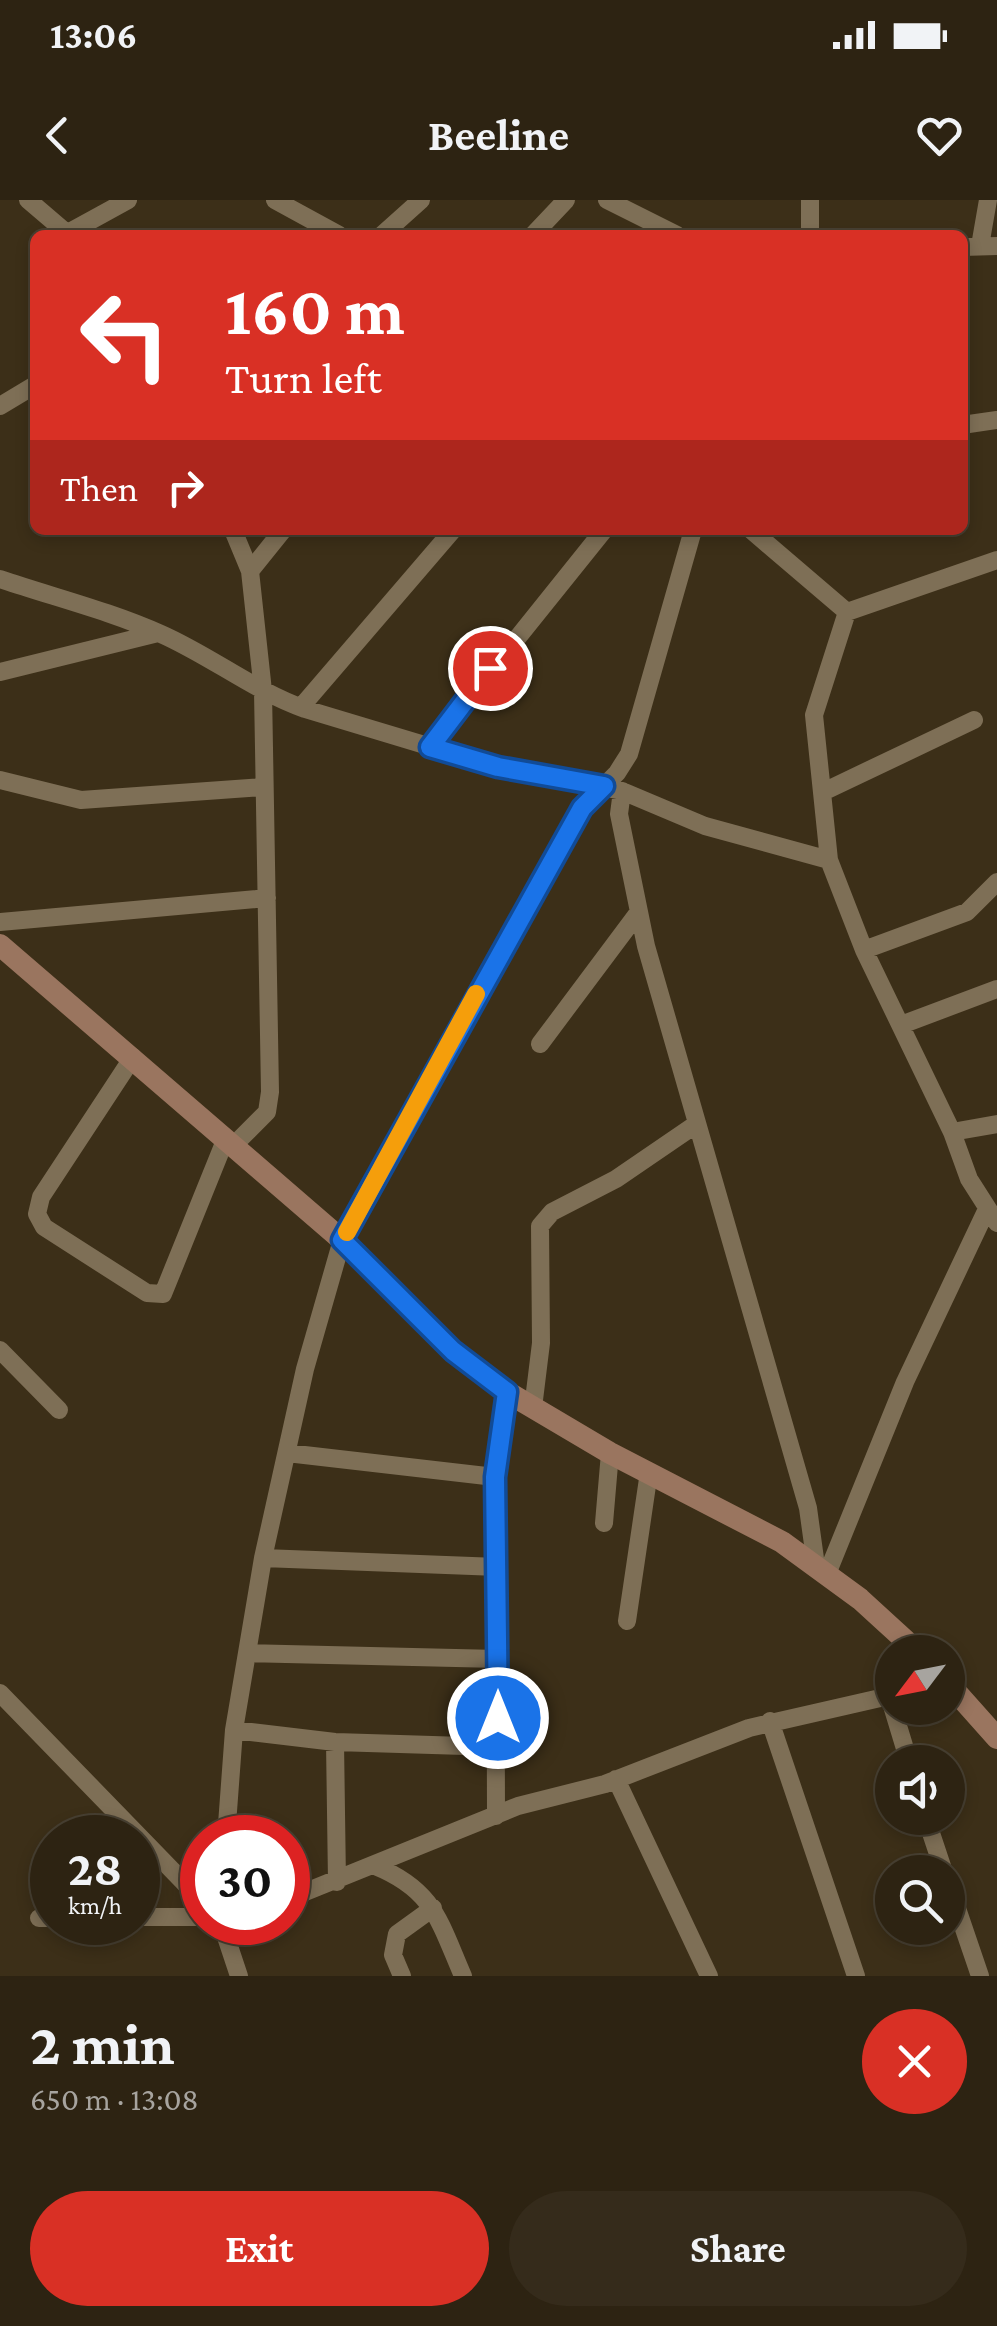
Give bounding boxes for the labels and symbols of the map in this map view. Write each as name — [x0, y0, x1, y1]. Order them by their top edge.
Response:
pin — [448, 626, 533, 711]
north arrow — [875, 1635, 965, 1725]
position arrow — [446, 1666, 550, 1770]
speed limit sign: 30 — [180, 1815, 310, 1945]

